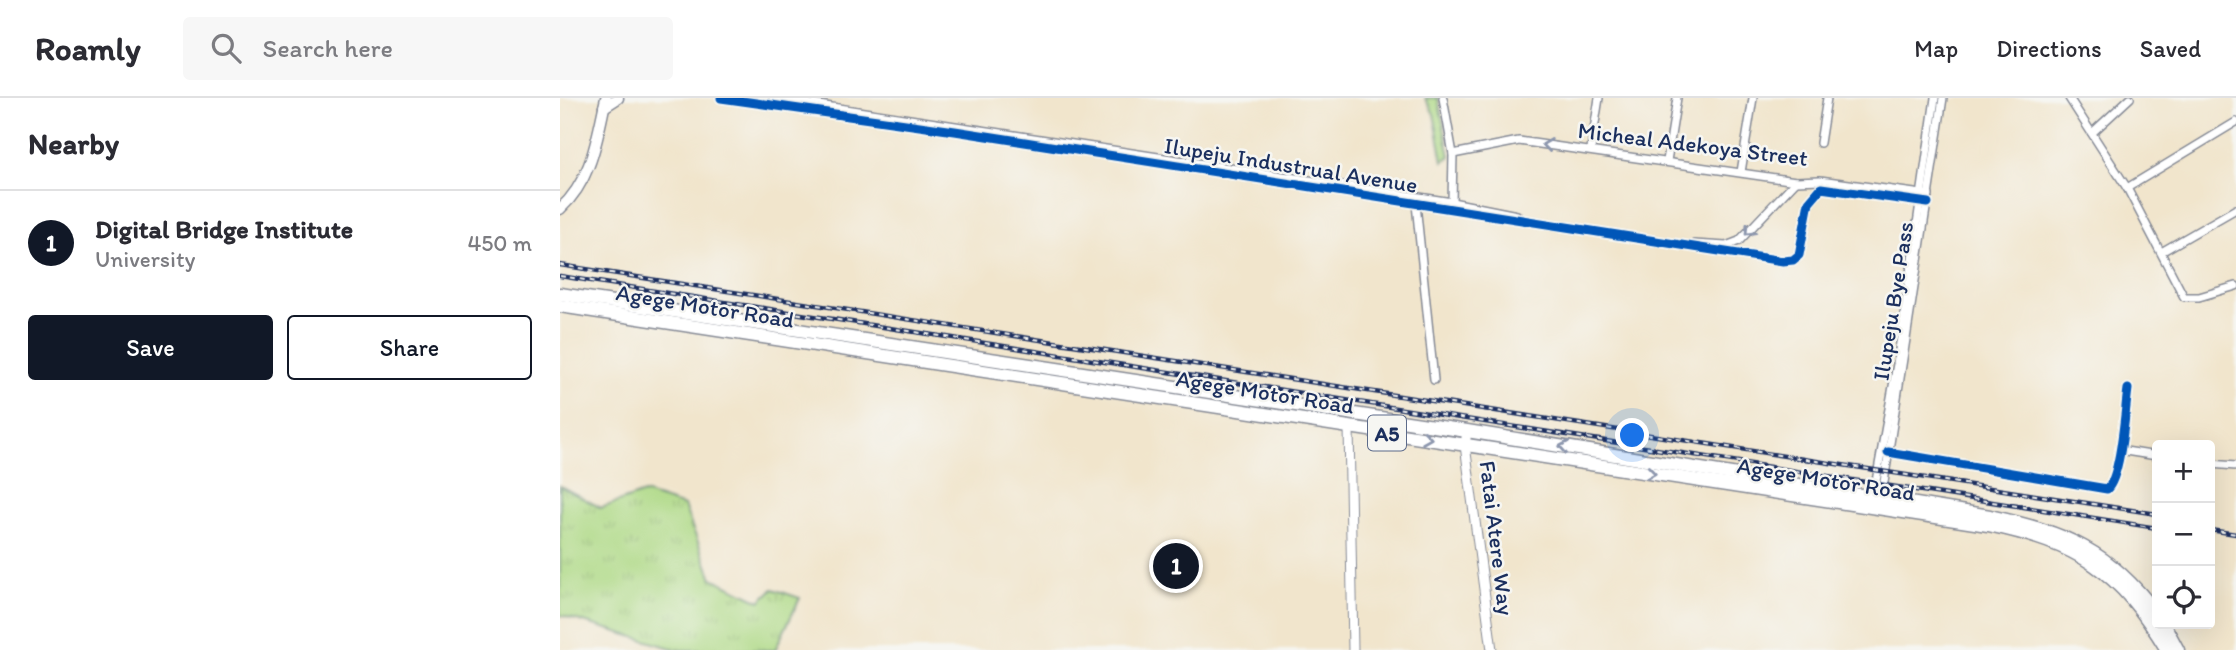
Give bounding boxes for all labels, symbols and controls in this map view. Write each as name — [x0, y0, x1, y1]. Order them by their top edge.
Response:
search box — [183, 17, 673, 80]
text: Roamly — [35, 29, 141, 68]
icon: search — [207, 29, 245, 67]
text: Search here — [263, 32, 393, 64]
text: Map — [1914, 34, 1958, 63]
text: Directions — [1996, 34, 2102, 63]
text: Saved — [2140, 34, 2201, 63]
street label: Micheal Adekoya Street — [1576, 116, 1810, 172]
text: Nearby — [28, 125, 119, 162]
street label: Ilupeju Industrual Avenue — [1162, 131, 1420, 199]
one-way arrow — [1541, 138, 1553, 153]
text: Digital Bridge Institute — [95, 213, 353, 245]
street label: Ilupeju Bye Pass — [1867, 220, 1919, 382]
one-way arrow — [1745, 223, 1758, 236]
text: 1 — [46, 229, 56, 257]
text: 450 m — [467, 229, 532, 257]
text: University — [95, 245, 195, 273]
street label: Agege Motor Road — [614, 278, 796, 334]
button: Save — [28, 315, 273, 380]
button: Share — [287, 315, 532, 380]
street label: Agege Motor Road — [1174, 364, 1356, 420]
road number: A5 — [1368, 416, 1406, 450]
your location — [1615, 418, 1649, 452]
one-way arrow — [1421, 430, 1433, 445]
one-way arrow — [1558, 440, 1570, 455]
map controls — [2152, 440, 2215, 629]
button: + — [2152, 440, 2215, 503]
street label: Agege Motor Road — [1735, 451, 1917, 507]
street label: Fatai Atere Way — [1474, 459, 1520, 617]
one-way arrow — [1645, 465, 1657, 480]
button: − — [2152, 503, 2215, 566]
pin: 1 — [1153, 540, 1199, 592]
button: locate — [2152, 566, 2215, 629]

